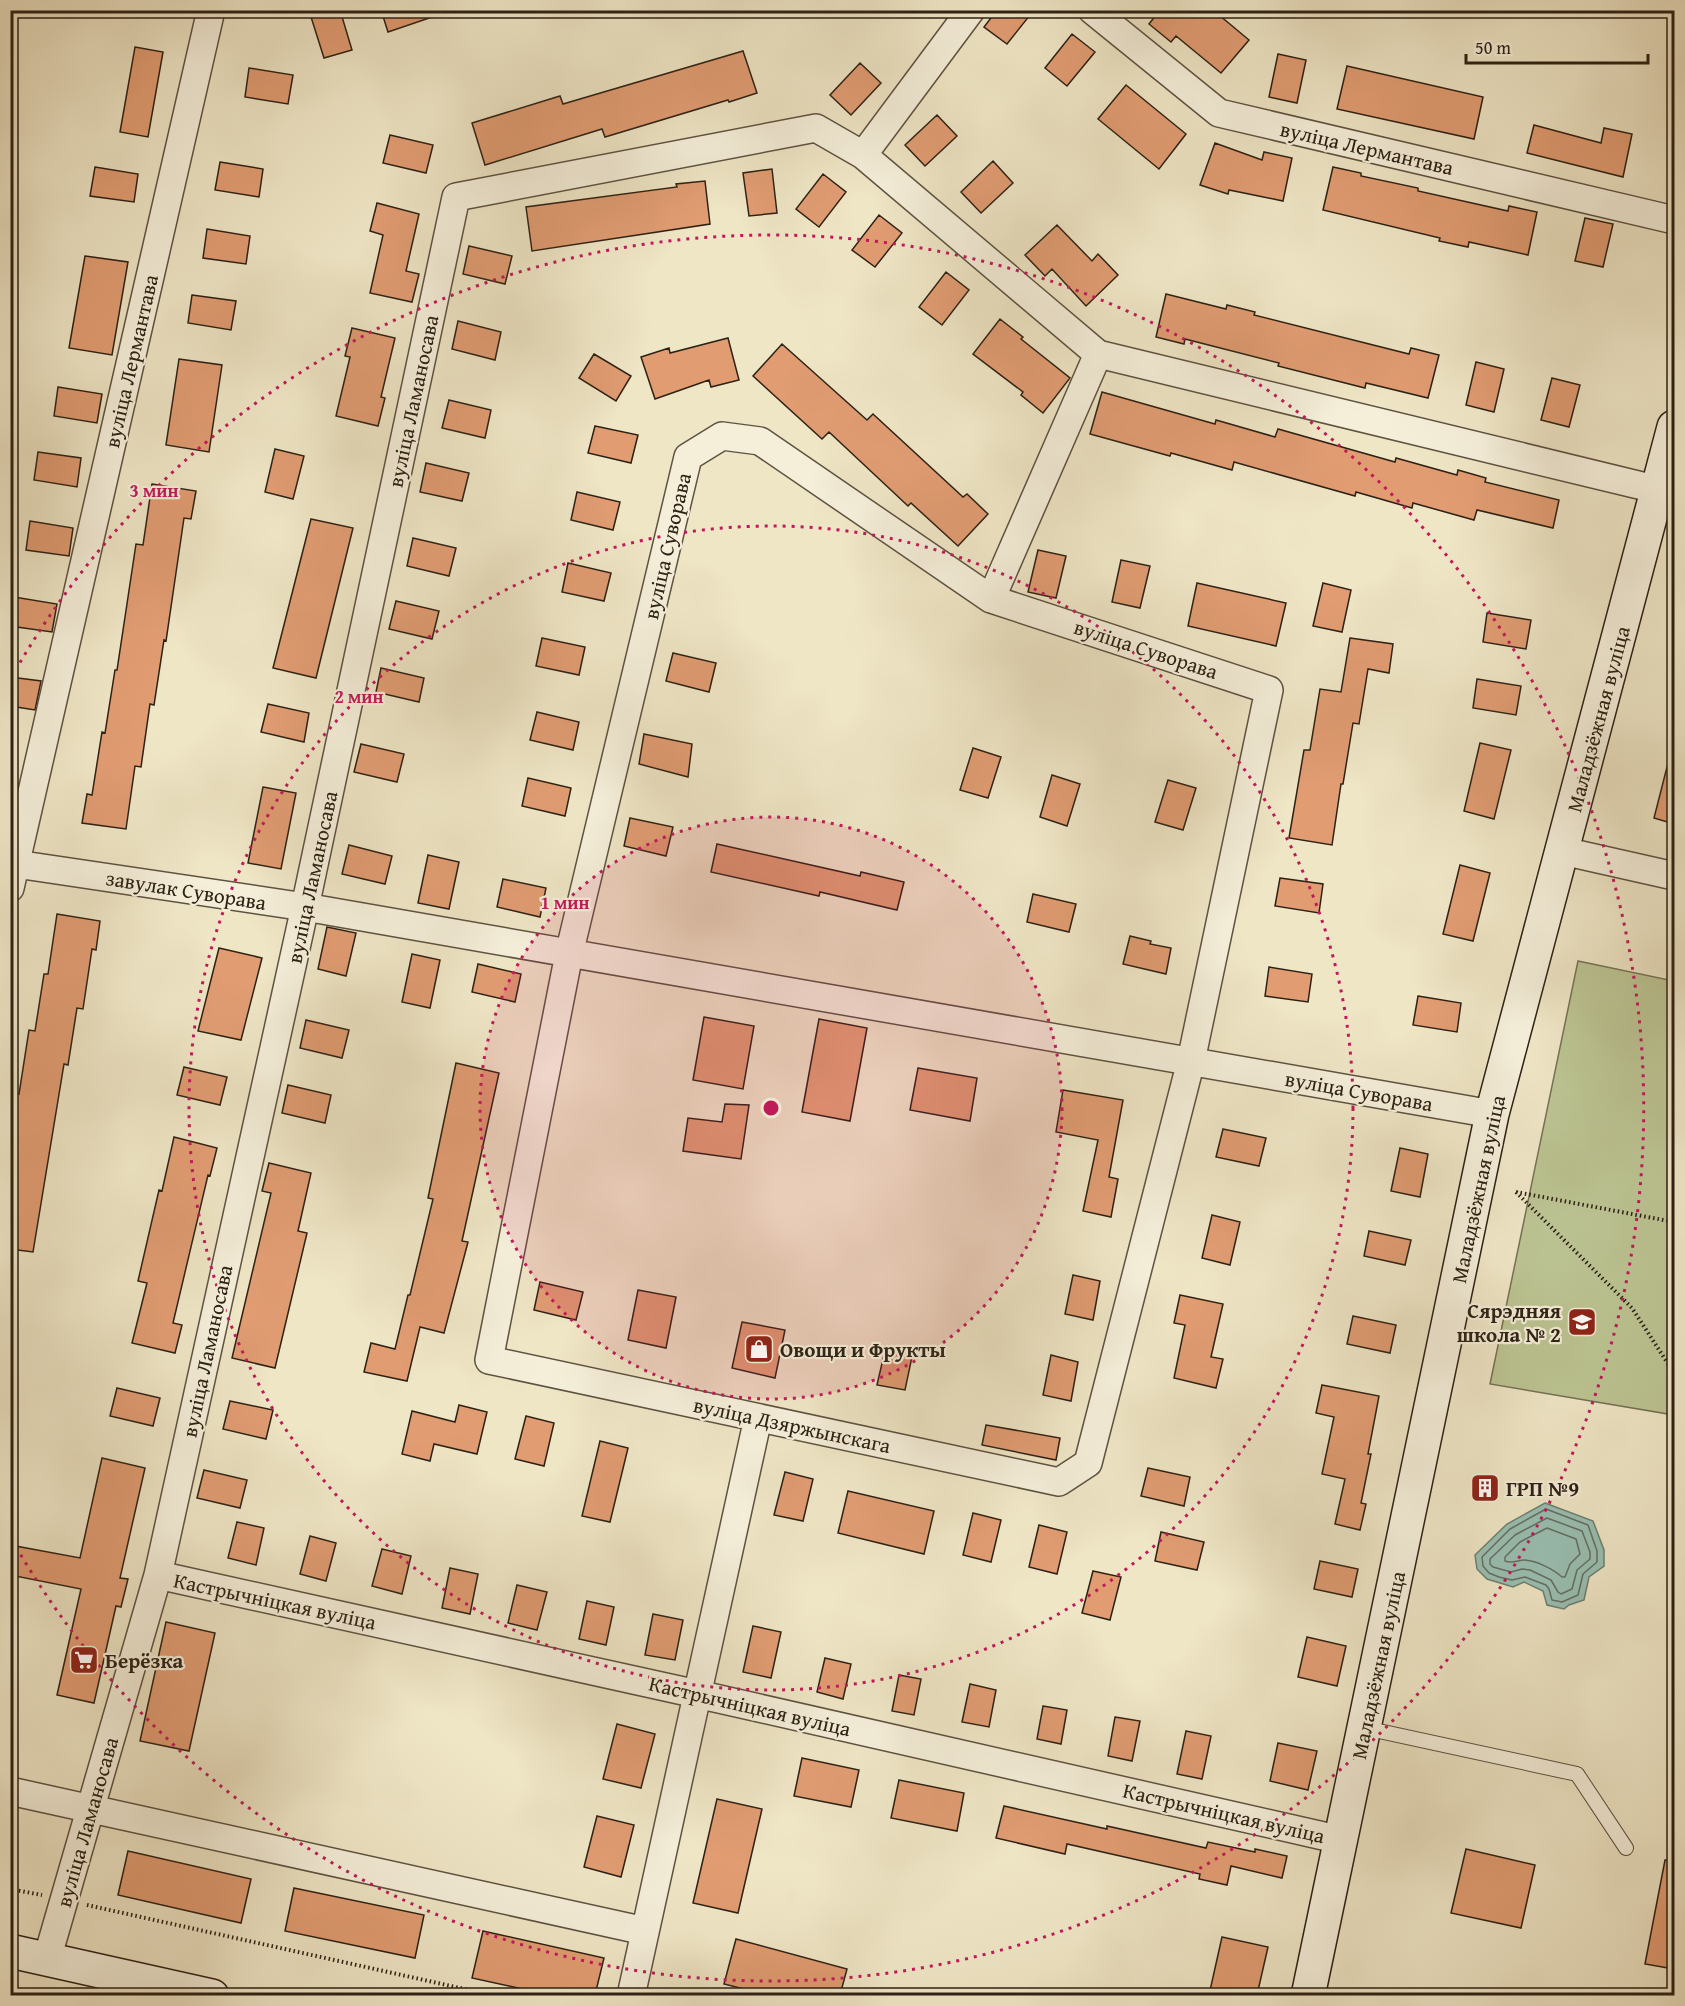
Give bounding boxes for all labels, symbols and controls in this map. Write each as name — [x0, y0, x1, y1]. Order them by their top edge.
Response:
scale bar — [1466, 27, 1648, 65]
text: 50 m — [1475, 34, 1511, 61]
street label: вуліца Лермантава — [1277, 113, 1457, 183]
street label: вуліца Лермантава — [96, 271, 166, 451]
street label: вуліца Ламаносава — [380, 312, 446, 490]
street label: вуліца Суворава — [635, 470, 699, 622]
text: 3 мин — [129, 477, 179, 504]
street label: вуліца Суворава — [1070, 611, 1222, 687]
street label: Маладзёжная вуліца — [1558, 622, 1638, 816]
text: 2 мин — [334, 683, 384, 710]
street label: вуліца Ламаносава — [279, 788, 345, 966]
street label: завулак Суворава — [104, 862, 268, 918]
text: 1 мин — [540, 889, 590, 916]
street label: вуліца Суворава — [1283, 1063, 1435, 1119]
street label: Маладзёжная вуліца — [1443, 1092, 1513, 1286]
centre of rings — [761, 1098, 781, 1118]
street label: вуліца Ламаносава — [174, 1262, 240, 1440]
place label: Сярэдняя школа № 2 — [1457, 1295, 1561, 1350]
school or university icon: Сярэдняя школа № 2 — [1566, 1306, 1598, 1338]
shop icon: Овощи и Фрукты — [743, 1333, 775, 1365]
place label: Овощи и Фрукты — [780, 1334, 946, 1365]
street label: вуліца Дзяржынскага — [691, 1389, 893, 1461]
building icon: ГРП №9 — [1469, 1472, 1501, 1504]
place label: ГРП №9 — [1506, 1473, 1579, 1504]
street label: Кастрычніцкая вуліца — [171, 1564, 379, 1638]
street label: Маладзёжная вуліца — [1343, 1568, 1413, 1762]
supermarket icon: Берёзка — [68, 1644, 100, 1676]
place label: Берёзка — [105, 1645, 184, 1676]
street label: Кастрычніцкая вуліца — [646, 1668, 854, 1744]
street label: вуліца Ламаносава — [48, 1733, 126, 1911]
street label: Кастрычніцкая вуліца — [1120, 1775, 1328, 1851]

